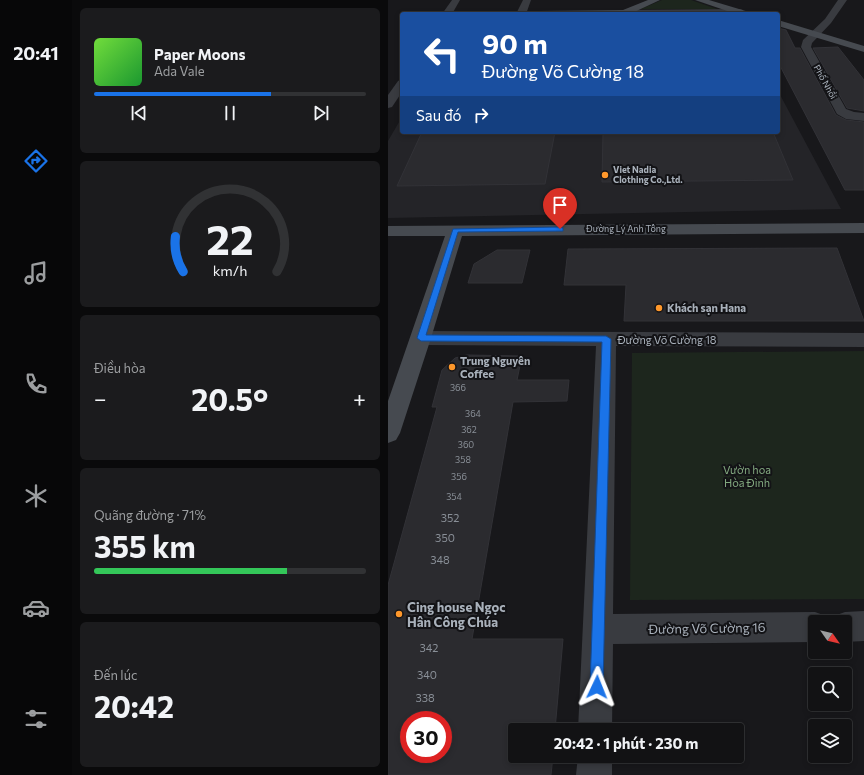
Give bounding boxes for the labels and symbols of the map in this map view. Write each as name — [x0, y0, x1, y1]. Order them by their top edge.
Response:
street label: Phố Nhồi — [812, 63, 839, 101]
place label: Viet Nadia Clothing Co.,Ltd. — [613, 164, 683, 185]
marker: Viet Nadia Clothing Co.,Ltd. — [600, 170, 610, 180]
pin — [543, 188, 577, 229]
street label: Đường Lý Anh Tông — [585, 223, 666, 234]
place label: Khách sạn Hana — [667, 301, 746, 315]
marker: Khách sạn Hana — [654, 303, 664, 313]
street label: Đường Võ Cường 18 — [616, 333, 717, 346]
place label: Trung Nguyên Coffee — [460, 354, 530, 380]
marker: Trung Nguyên Coffee — [447, 362, 457, 372]
house number: 366 — [450, 382, 466, 393]
house number: 364 — [465, 408, 482, 419]
house number: 362 — [461, 424, 477, 435]
house number: 360 — [458, 439, 474, 450]
house number: 358 — [455, 454, 471, 465]
park label: Vườn hoa Hòa Đình — [723, 463, 771, 489]
house number: 356 — [451, 471, 467, 482]
house number: 354 — [446, 491, 462, 502]
house number: 352 — [441, 511, 459, 524]
house number: 350 — [435, 531, 455, 544]
house number: 348 — [430, 553, 450, 566]
place label: Cing house Ngọc Hân Công Chúa — [407, 599, 506, 630]
marker: Cing house Ngọc Hân Công Chúa — [394, 609, 404, 619]
north arrow — [808, 615, 852, 659]
street label: Đường Võ Cường 16 — [647, 619, 766, 637]
house number: 342 — [420, 641, 438, 654]
position arrow — [576, 666, 618, 708]
house number: 340 — [417, 668, 437, 681]
house number: 338 — [415, 691, 435, 704]
speed limit sign: 30 — [400, 711, 452, 763]

